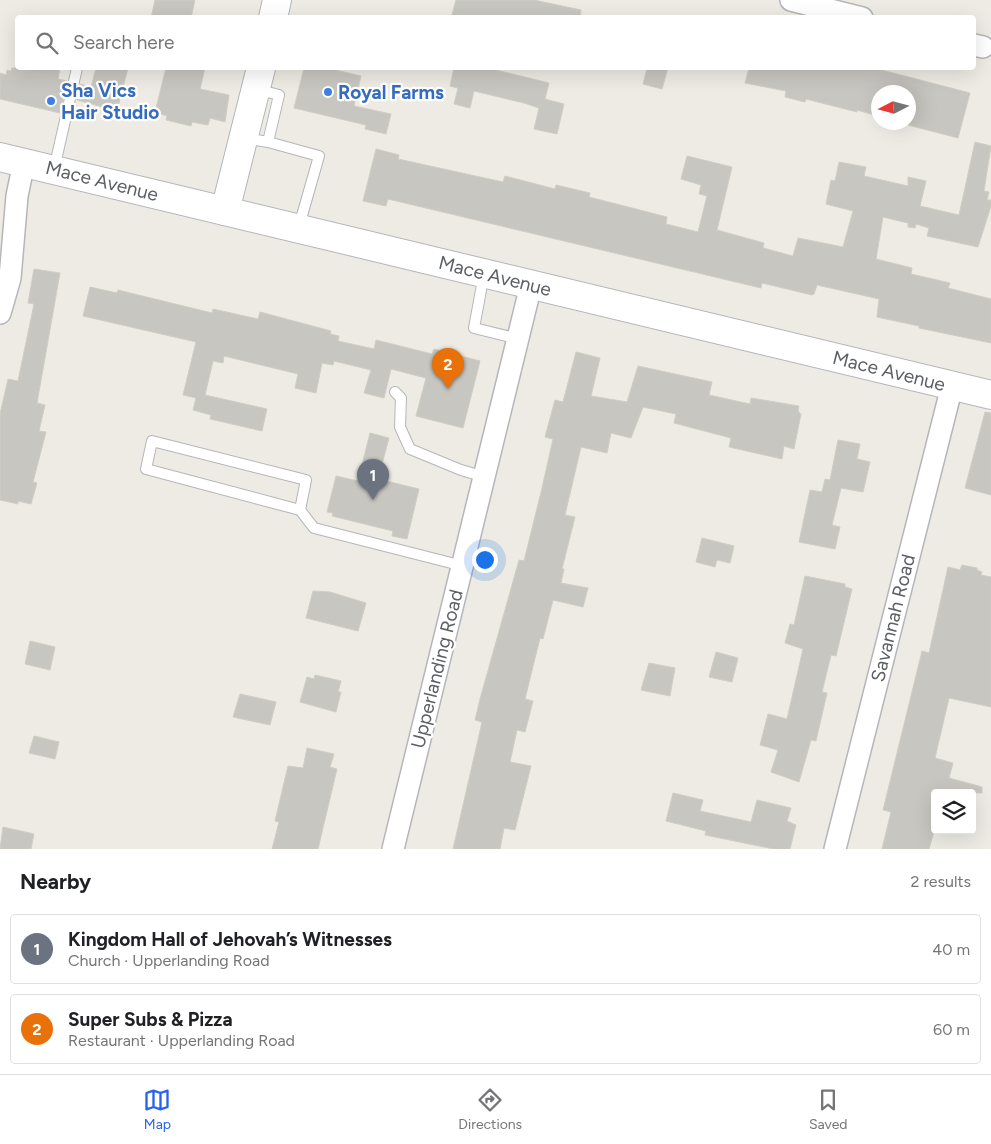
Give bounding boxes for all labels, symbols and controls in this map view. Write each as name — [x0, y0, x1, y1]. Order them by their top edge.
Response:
search box — [15, 15, 976, 70]
icon: search — [33, 29, 61, 57]
text: Search here — [73, 31, 175, 54]
place label: Sha Vics Hair Studio — [61, 79, 159, 124]
place label: Royal Farms — [338, 81, 444, 104]
north arrow — [871, 85, 916, 130]
marker: Royal Farms — [322, 86, 334, 98]
marker: Sha Vics Hair Studio — [45, 95, 57, 107]
street label: Mace Avenue — [43, 156, 161, 206]
street label: Mace Avenue — [436, 251, 554, 301]
street label: Mace Avenue — [830, 346, 948, 396]
pin: 2 — [432, 348, 464, 389]
pin: 1 — [357, 459, 389, 500]
your location — [472, 547, 498, 573]
street label: Savannah Road — [866, 552, 920, 684]
street label: Upperlanding Road — [406, 587, 468, 751]
map controls — [931, 789, 976, 834]
button: layers — [931, 789, 976, 834]
text: Nearby — [20, 869, 91, 894]
text: 2 results — [911, 872, 971, 891]
text: Kingdom Hall of Jehovah’s Witnesses — [68, 928, 392, 951]
text: 1 — [34, 940, 40, 959]
text: 40 m — [932, 940, 970, 959]
text: Church · Upperlanding Road — [68, 951, 270, 970]
text: Super Subs & Pizza — [68, 1008, 233, 1031]
text: 2 — [32, 1020, 42, 1039]
text: 60 m — [933, 1020, 970, 1039]
text: Restaurant · Upperlanding Road — [68, 1031, 295, 1050]
tab: Map — [143, 1086, 171, 1133]
tab: Directions — [458, 1086, 522, 1133]
tab: Saved — [809, 1086, 848, 1133]

